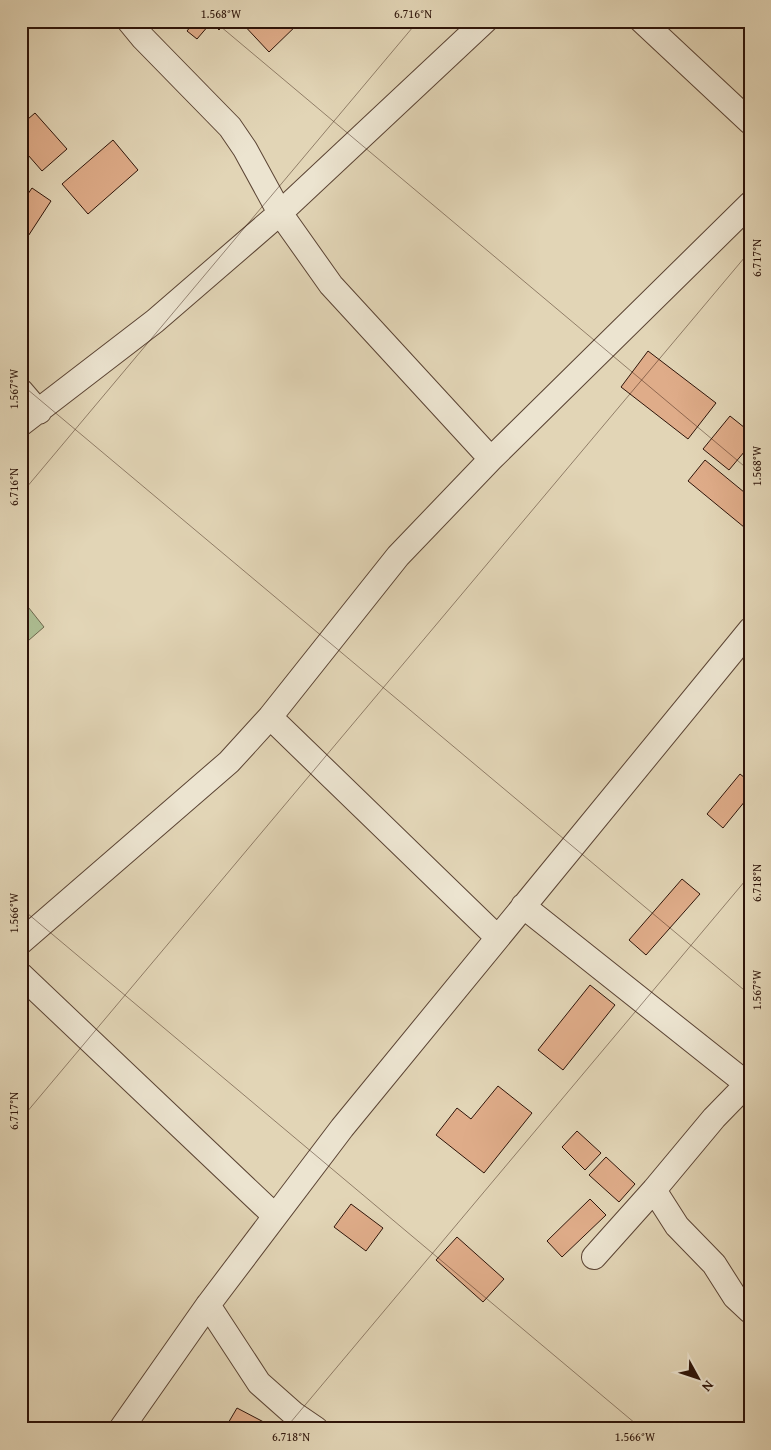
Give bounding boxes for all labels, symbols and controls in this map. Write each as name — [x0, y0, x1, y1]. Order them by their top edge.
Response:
text: 1.568°W — [201, 5, 242, 22]
text: 6.716°N — [394, 5, 432, 22]
text: 6.717°N — [748, 239, 765, 277]
text: 1.567°W — [5, 368, 22, 409]
text: 1.568°W — [748, 445, 765, 486]
text: 6.716°N — [5, 468, 22, 506]
text: 6.718°N — [748, 864, 765, 902]
text: 1.566°W — [5, 892, 22, 933]
text: 1.567°W — [748, 969, 765, 1010]
text: 6.717°N — [5, 1092, 22, 1130]
north arrow — [674, 1352, 724, 1402]
text: N — [697, 1376, 719, 1397]
text: 6.718°N — [272, 1428, 310, 1445]
text: 1.566°W — [615, 1428, 656, 1445]

